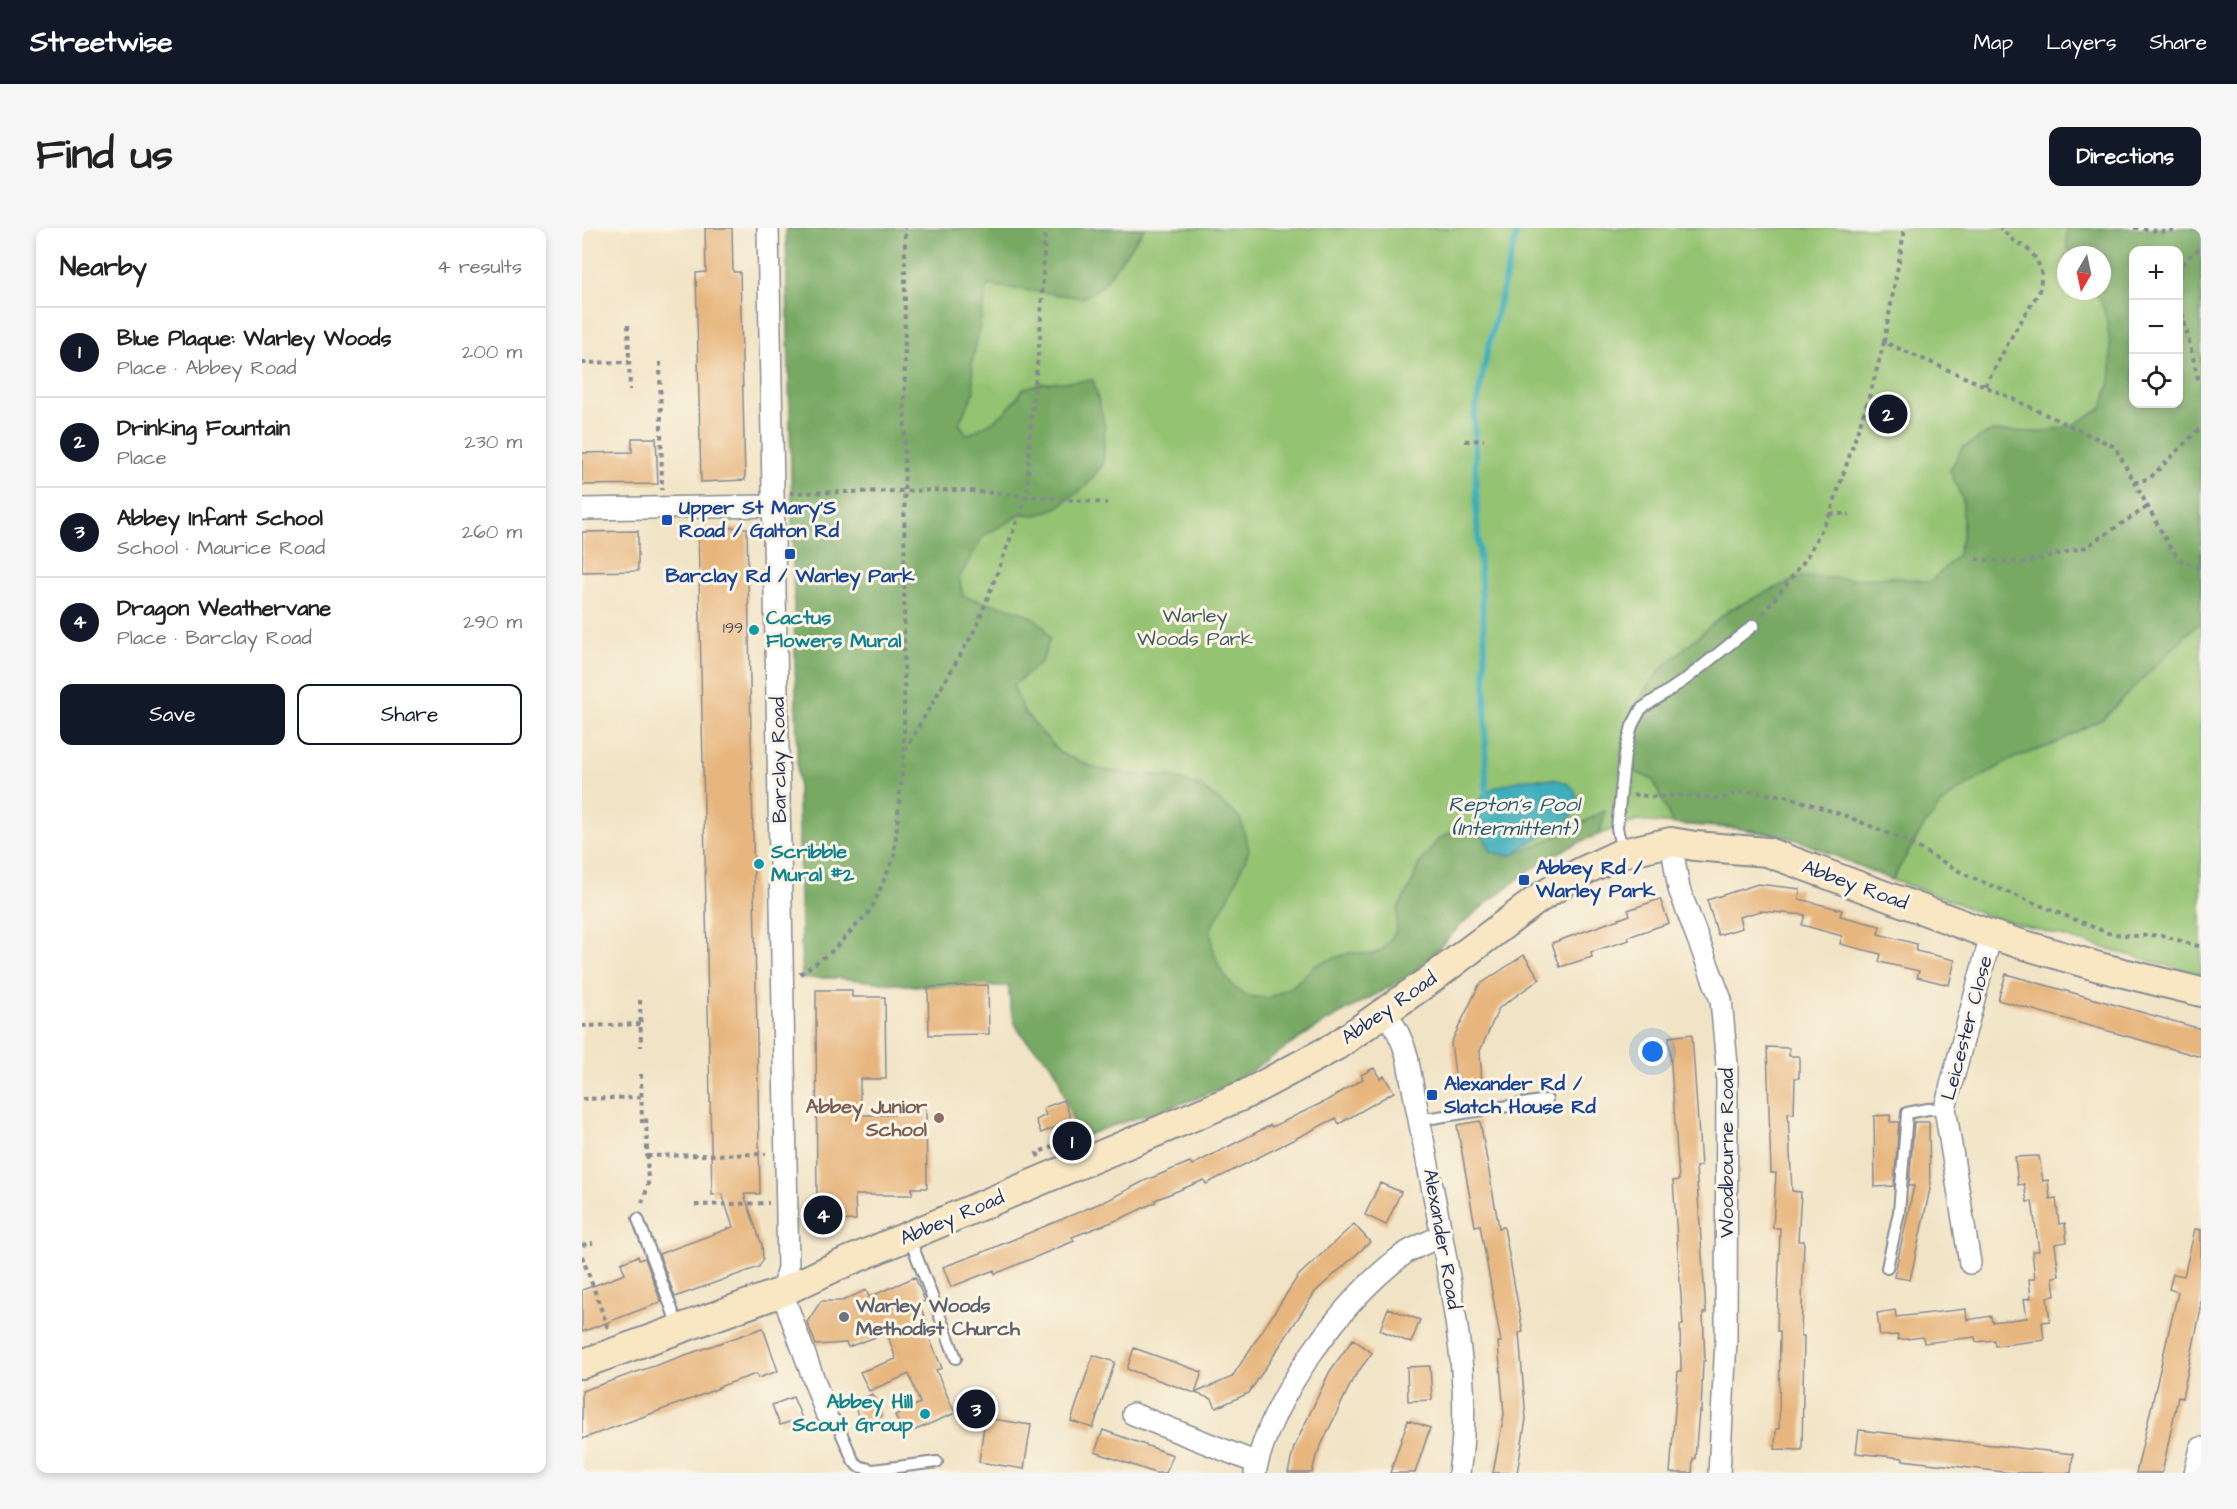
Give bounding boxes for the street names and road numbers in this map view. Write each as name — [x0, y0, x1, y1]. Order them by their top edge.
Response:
street label: Barclay Road — [764, 697, 795, 823]
street label: Abbey Road — [1798, 853, 1912, 918]
street label: Leicester Close — [1934, 952, 2000, 1103]
street label: Abbey Road — [1336, 965, 1443, 1052]
street label: Woodbourne Road — [1713, 1068, 1741, 1238]
street label: Alexander Road — [1416, 1166, 1468, 1312]
street label: Abbey Road — [895, 1183, 1009, 1253]

